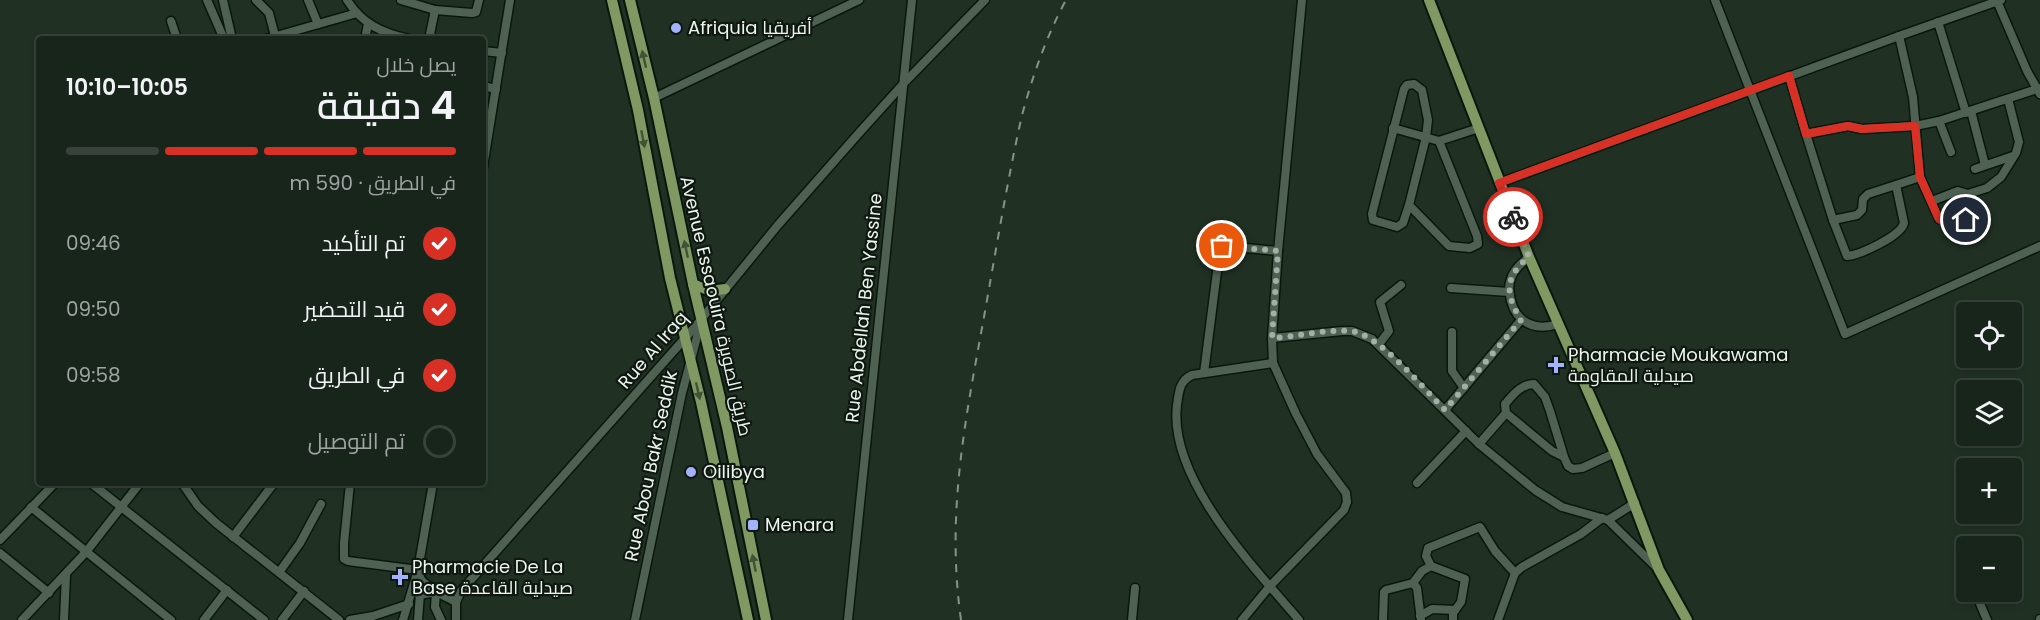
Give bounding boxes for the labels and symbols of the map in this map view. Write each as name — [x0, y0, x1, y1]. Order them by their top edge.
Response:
place label: Afriquia أفريقيا — [688, 15, 812, 40]
marker: Afriquia أفريقيا — [669, 21, 683, 35]
one-way arrow — [638, 50, 648, 68]
one-way arrow — [639, 130, 648, 149]
street label: Avenue Essaouira طريق الصويرة — [674, 173, 759, 438]
courier — [1483, 187, 1543, 247]
street label: Rue Abdellah Ben Yassine — [839, 192, 888, 424]
pin — [1940, 194, 1991, 245]
pin — [1196, 220, 1247, 271]
one-way arrow — [681, 240, 690, 259]
street label: Rue Al Iraq — [612, 306, 693, 394]
place label: Pharmacie Moukawama صيدلية المقاومة — [1568, 342, 1788, 388]
marker: Pharmacie Moukawama صيدلية المقاومة — [1549, 358, 1563, 372]
street label: Rue Abou Bakr Seddik — [618, 368, 683, 564]
one-way arrow — [694, 382, 704, 400]
place label: Oilibya — [703, 459, 765, 484]
marker: Oilibya — [684, 465, 698, 479]
place label: Menara — [765, 512, 834, 537]
marker: Menara — [746, 518, 760, 532]
one-way arrow — [749, 553, 758, 572]
place label: Pharmacie De La Base صيدلية القاعدة — [412, 554, 573, 600]
marker: Pharmacie De La Base صيدلية القاعدة — [393, 570, 407, 584]

